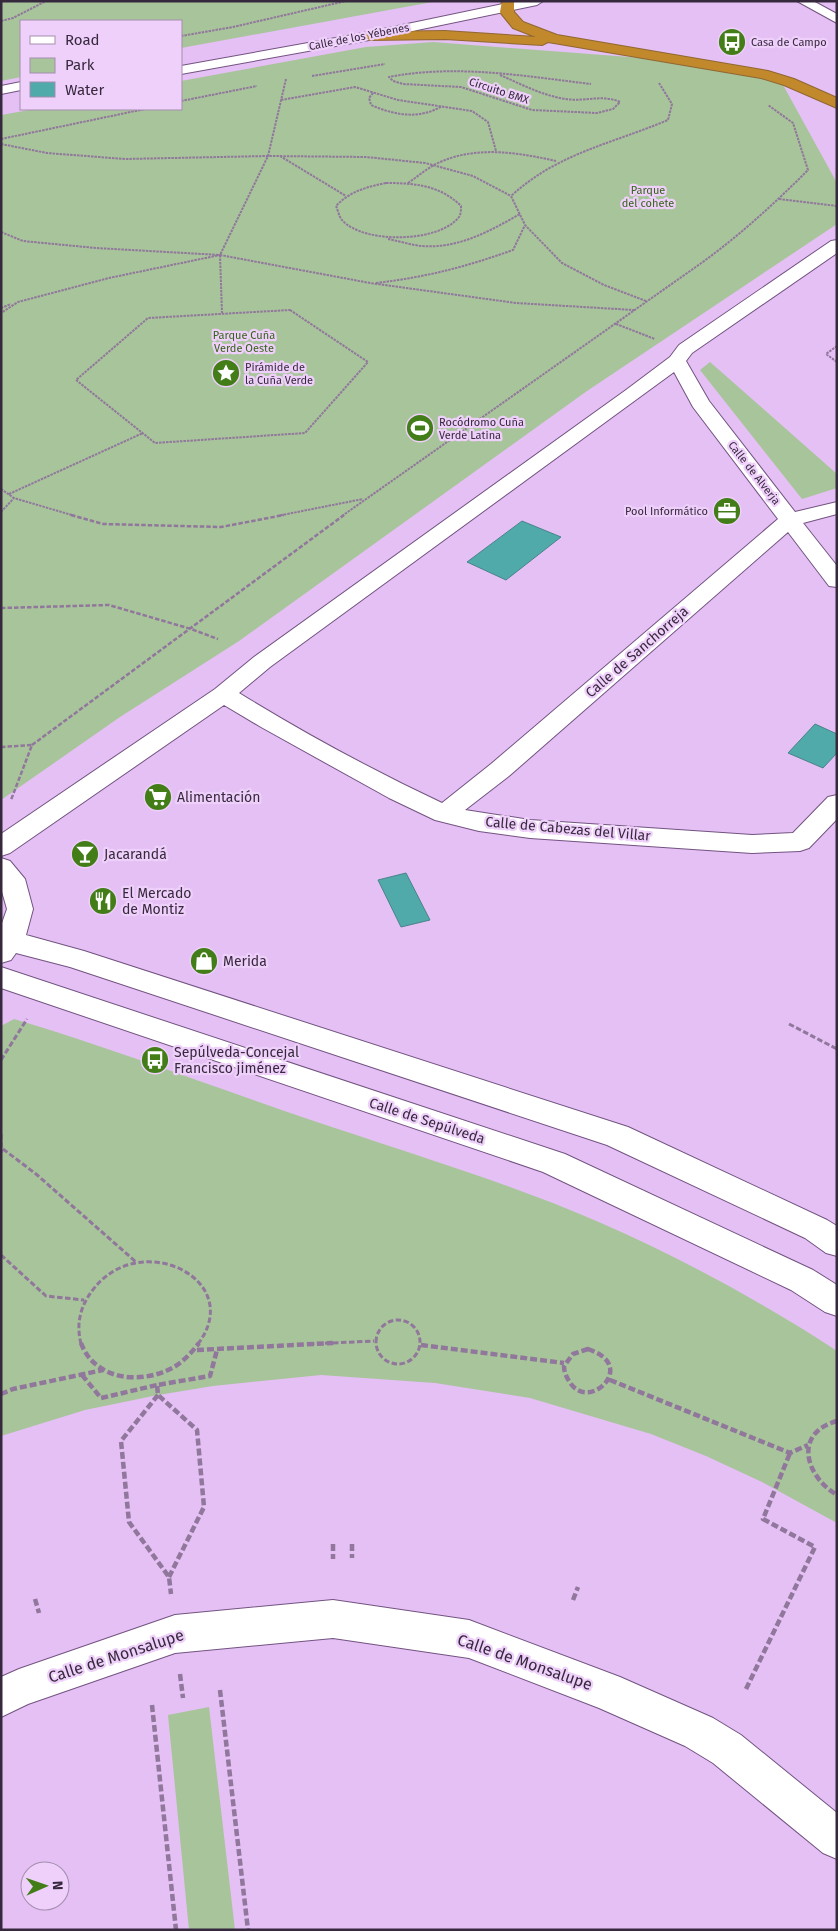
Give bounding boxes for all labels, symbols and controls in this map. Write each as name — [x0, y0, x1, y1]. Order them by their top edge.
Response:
legend — [20, 20, 182, 110]
street label: Calle de los Yébenes — [308, 21, 410, 53]
bus stop icon: Casa de Campo — [717, 27, 747, 57]
text: Road — [65, 31, 100, 49]
place label: Casa de Campo — [751, 36, 827, 49]
text: Park — [65, 56, 95, 74]
street label: Circuito BMX — [467, 75, 531, 107]
text: Water — [65, 81, 104, 99]
park label: Parque del cohete — [622, 184, 674, 210]
park label: Parque Cuña Verde Oeste — [213, 329, 275, 355]
place icon: Pirámide de la Cuña Verde — [211, 358, 241, 388]
place label: Pirámide de la Cuña Verde — [245, 361, 313, 387]
sports icon: Rocódromo Cuña Verde Latina — [405, 413, 435, 443]
place label: Rocódromo Cuña Verde Latina — [439, 416, 524, 442]
street label: Calle de Alverja — [725, 439, 783, 507]
office icon: Pool Informático — [712, 496, 742, 526]
place label: Pool Informático — [625, 505, 708, 518]
street label: Calle de Sanchorreja — [582, 603, 692, 701]
supermarket icon: Alimentación — [143, 782, 173, 812]
place label: Alimentación — [177, 789, 261, 806]
street label: Calle de Cabezas del Villar — [485, 813, 652, 845]
bar icon: Jacarandá — [70, 839, 100, 869]
place label: Jacarandá — [104, 846, 167, 863]
place label: El Mercado de Montiz — [122, 885, 191, 918]
restaurant icon: El Mercado de Montiz — [88, 886, 118, 916]
shop icon: Merida — [189, 946, 219, 976]
place label: Merida — [223, 953, 267, 970]
place label: Sepúlveda-Concejal Francisco jiménez — [174, 1044, 299, 1077]
bus stop icon: Sepúlveda-Concejal Francisco jiménez — [140, 1045, 170, 1075]
street label: Calle de Sepúlveda — [367, 1094, 487, 1148]
street label: Calle de Monsalupe — [46, 1625, 186, 1687]
street label: Calle de Monsalupe — [455, 1630, 595, 1694]
north arrow — [20, 1861, 70, 1911]
text: N — [49, 1881, 66, 1891]

